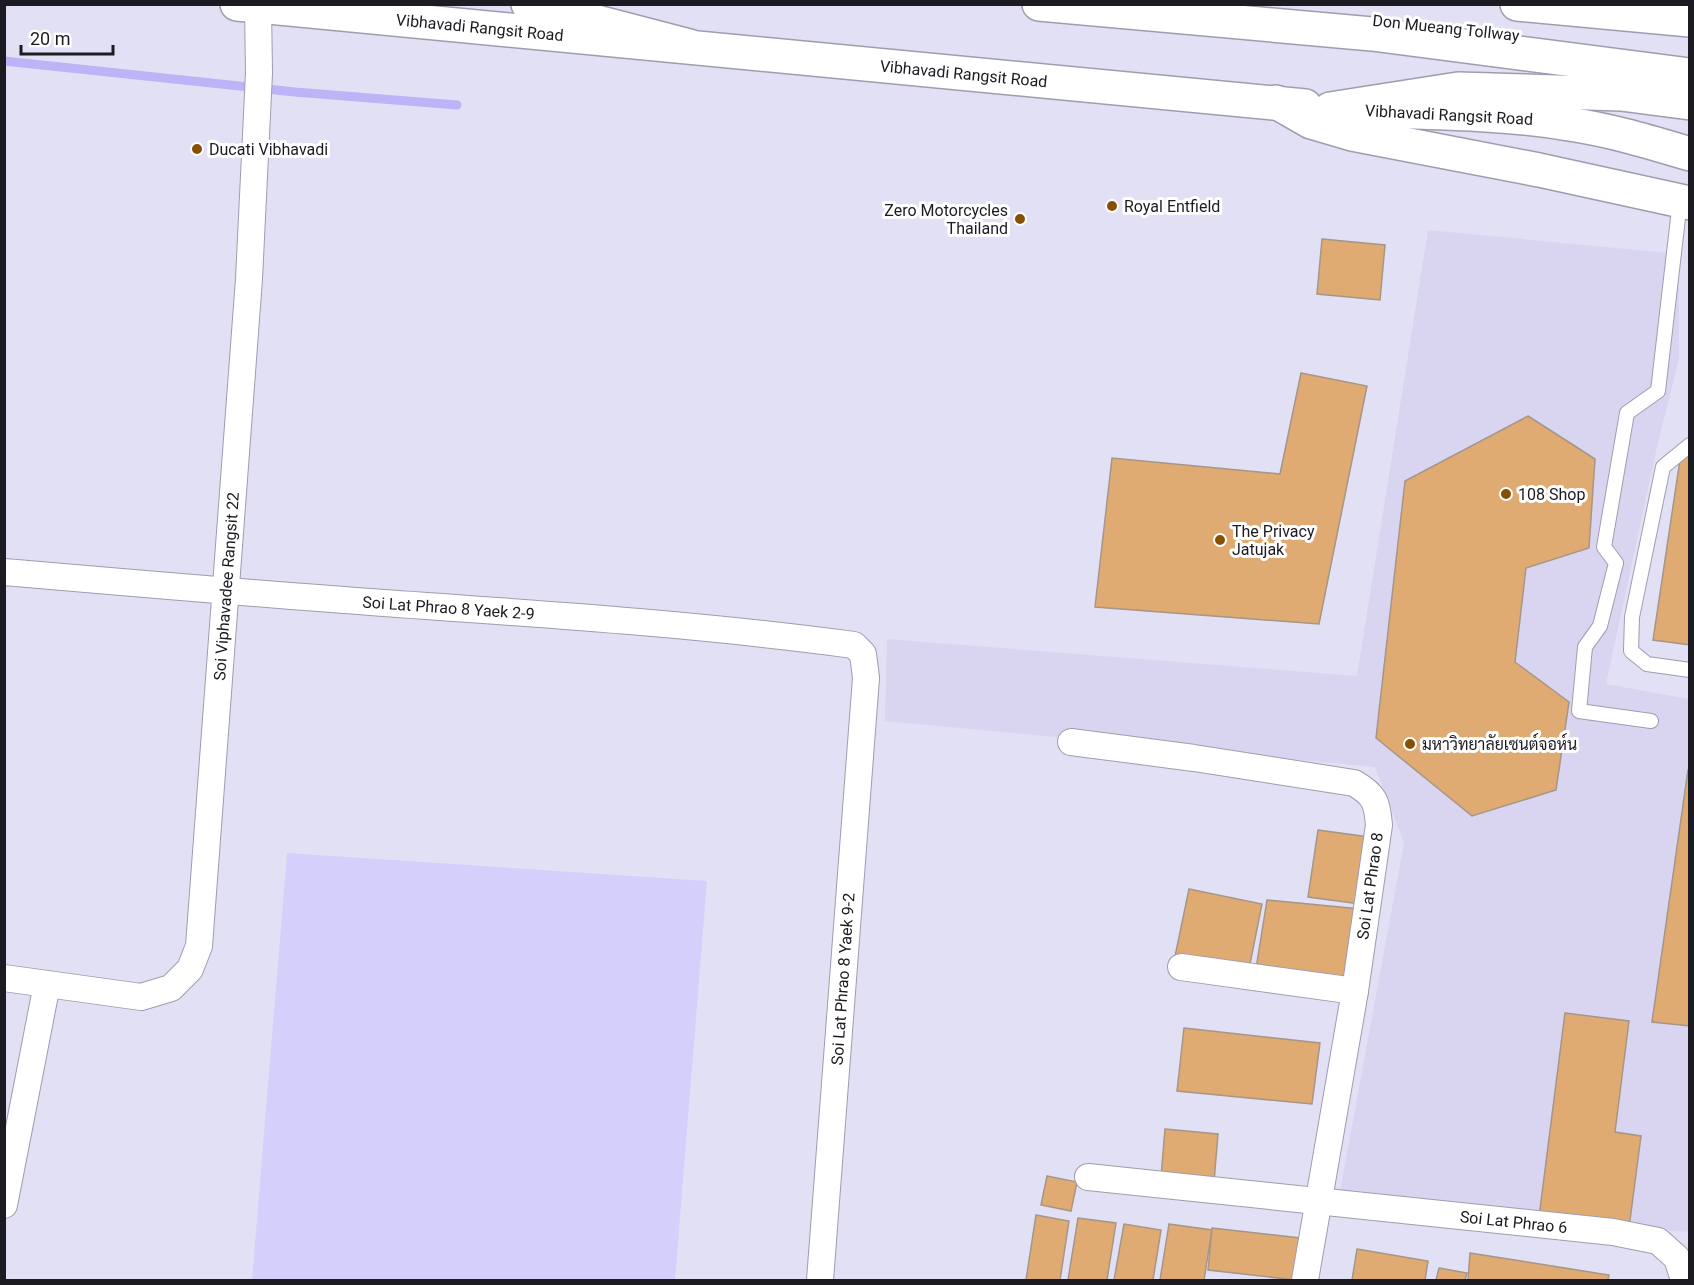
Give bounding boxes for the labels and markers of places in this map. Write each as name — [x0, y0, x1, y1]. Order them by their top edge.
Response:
place label: Ducati Vibhavadi — [209, 140, 328, 159]
marker: Ducati Vibhavadi — [190, 142, 204, 156]
place label: Royal Entfield — [1124, 197, 1220, 216]
marker: Royal Entfield — [1105, 199, 1119, 213]
place label: Zero Motorcycles Thailand — [884, 201, 1008, 238]
marker: Zero Motorcycles Thailand — [1013, 212, 1027, 226]
place label: 108 Shop — [1518, 485, 1585, 504]
marker: 108 Shop — [1499, 487, 1513, 501]
place label: The Privacy Jatujak — [1232, 522, 1315, 559]
marker: The Privacy Jatujak — [1213, 533, 1227, 547]
place label: มหาวิทยาลัยเซนต์จอห์น — [1422, 732, 1577, 754]
marker: มหาวิทยาลัยเซนต์จอห์น — [1403, 737, 1417, 751]

